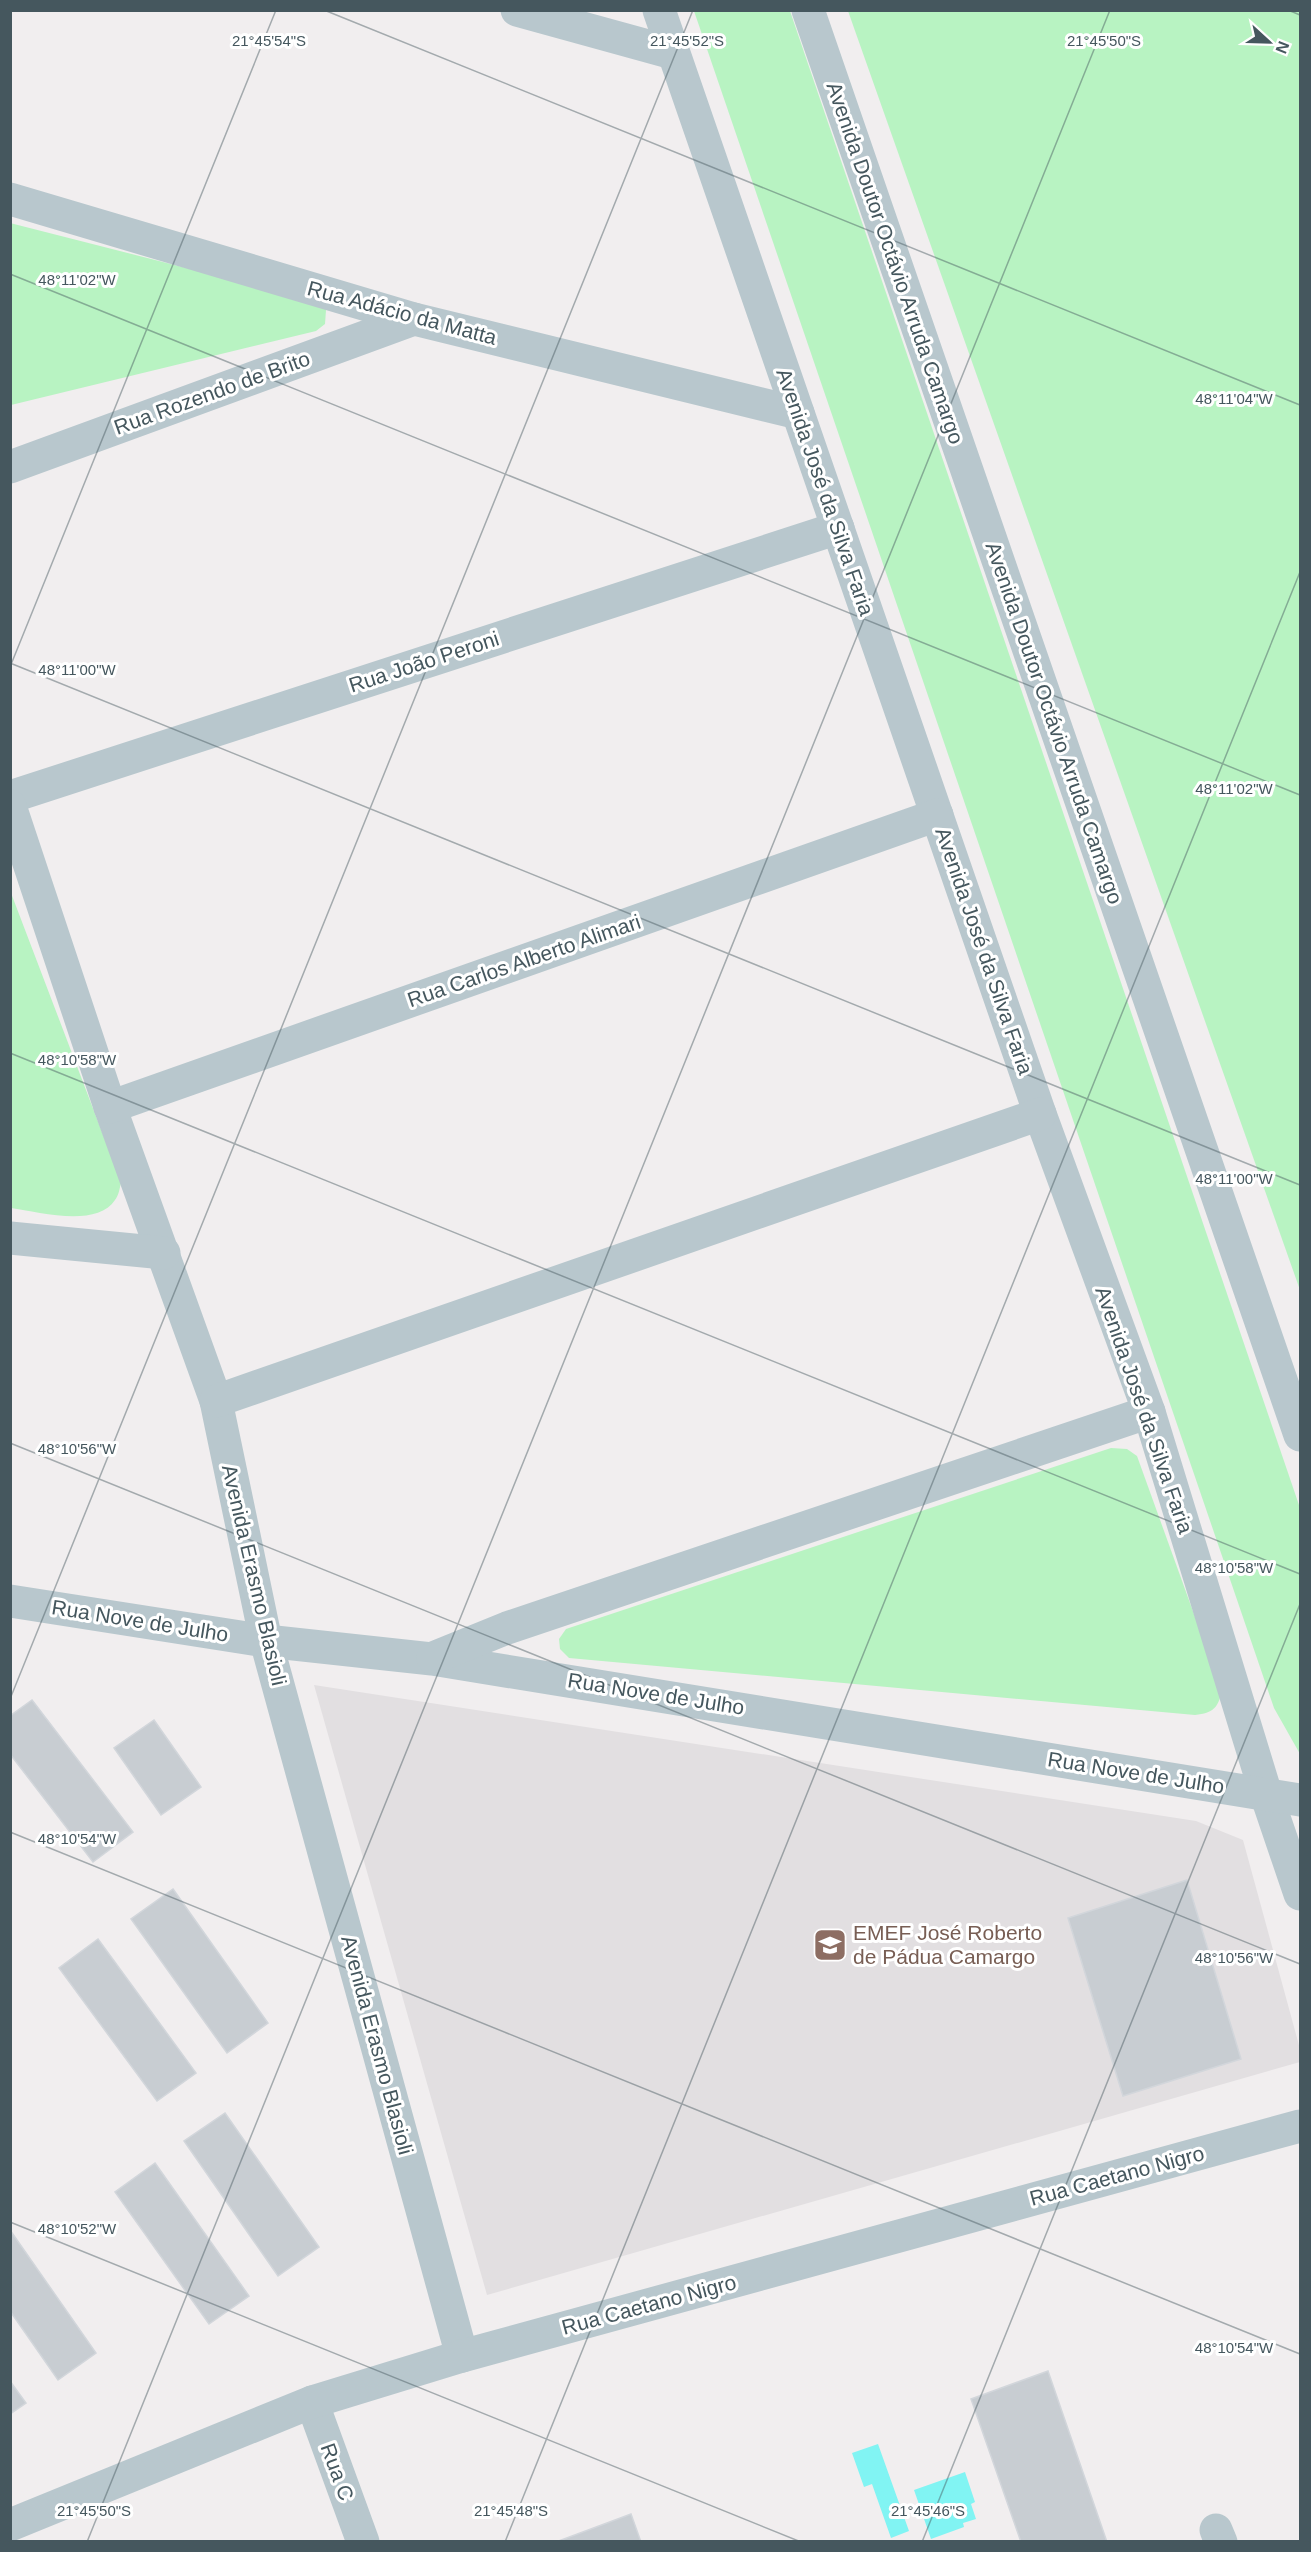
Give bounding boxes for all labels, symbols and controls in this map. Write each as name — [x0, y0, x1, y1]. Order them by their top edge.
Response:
north arrow — [1239, 12, 1299, 72]
text: 21°45'54"S — [232, 32, 306, 49]
text: 21°45'52"S — [650, 32, 724, 49]
text: 21°45'50"S — [1067, 32, 1141, 49]
text: N — [1272, 39, 1292, 56]
street label: Avenida Doutor Octávio Arruda Camargo — [823, 79, 968, 447]
text: 48°11'02"W — [38, 271, 116, 288]
street label: Rua Adácio da Matta — [305, 276, 500, 349]
street label: Rua Rozendo de Brito — [111, 346, 313, 439]
street label: Avenida José da Silva Faria — [772, 365, 879, 619]
text: 48°11'04"W — [1195, 390, 1273, 407]
street label: Avenida Doutor Octávio Arruda Camargo — [982, 539, 1127, 907]
street label: Rua João Peroni — [346, 626, 502, 697]
text: 48°11'00"W — [38, 661, 116, 678]
text: 48°11'02"W — [1195, 780, 1273, 797]
street label: Avenida José da Silva Faria — [931, 824, 1038, 1078]
street label: Rua Carlos Alberto Alimari — [404, 910, 643, 1011]
text: 48°10'58"W — [38, 1051, 117, 1068]
text: 48°11'00"W — [1195, 1170, 1273, 1187]
street label: Avenida José da Silva Faria — [1091, 1283, 1198, 1537]
text: 48°10'56"W — [38, 1440, 117, 1457]
street label: Avenida Erasmo Blasioli — [218, 1462, 291, 1688]
text: 48°10'58"W — [1195, 1559, 1274, 1576]
street label: Rua Nove de Julho — [50, 1595, 230, 1646]
street label: Rua Nove de Julho — [566, 1668, 746, 1719]
street label: Rua Nove de Julho — [1046, 1747, 1226, 1798]
text: 48°10'54"W — [38, 1830, 117, 1847]
place label: EMEF José Roberto de Pádua Camargo — [853, 1921, 1042, 1968]
school or university icon: EMEF José Roberto de Pádua Camargo — [812, 1927, 848, 1963]
street label: Avenida Erasmo Blasioli — [337, 1933, 418, 2157]
text: 48°10'56"W — [1195, 1949, 1274, 1966]
street label: Rua Caetano Nigro — [1027, 2141, 1207, 2210]
text: 48°10'52"W — [38, 2220, 117, 2237]
street label: Rua Caetano Nigro — [559, 2270, 739, 2339]
text: 48°10'54"W — [1195, 2339, 1274, 2356]
street label: Rua C — [316, 2440, 358, 2504]
text: 21°45'50"S — [57, 2502, 131, 2519]
text: 21°45'48"S — [474, 2502, 548, 2519]
text: 21°45'46"S — [891, 2502, 965, 2519]

